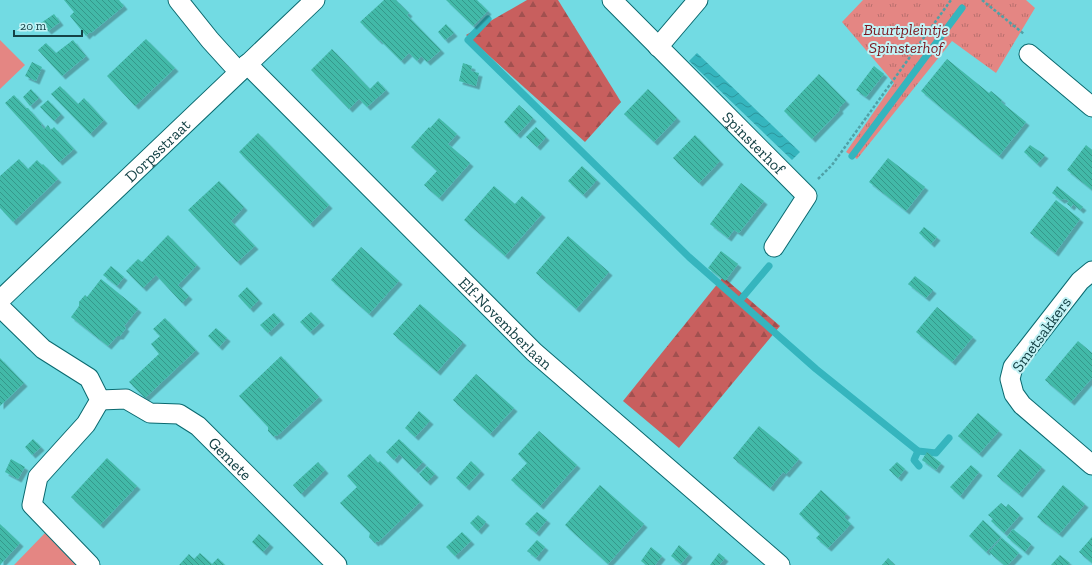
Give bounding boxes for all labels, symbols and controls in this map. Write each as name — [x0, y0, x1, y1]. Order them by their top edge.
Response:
scale bar — [14, 12, 82, 38]
text: 20 m — [20, 19, 47, 33]
park label: Buurtpleintje Spinsterhof — [863, 20, 949, 57]
street label: Spinsterhof — [718, 108, 790, 179]
street label: Dorpsstraat — [121, 115, 194, 186]
street label: Elf-Novemberlaan — [455, 273, 557, 374]
street label: Smetsakkers — [1008, 293, 1075, 376]
street label: Gemete — [204, 433, 256, 484]

